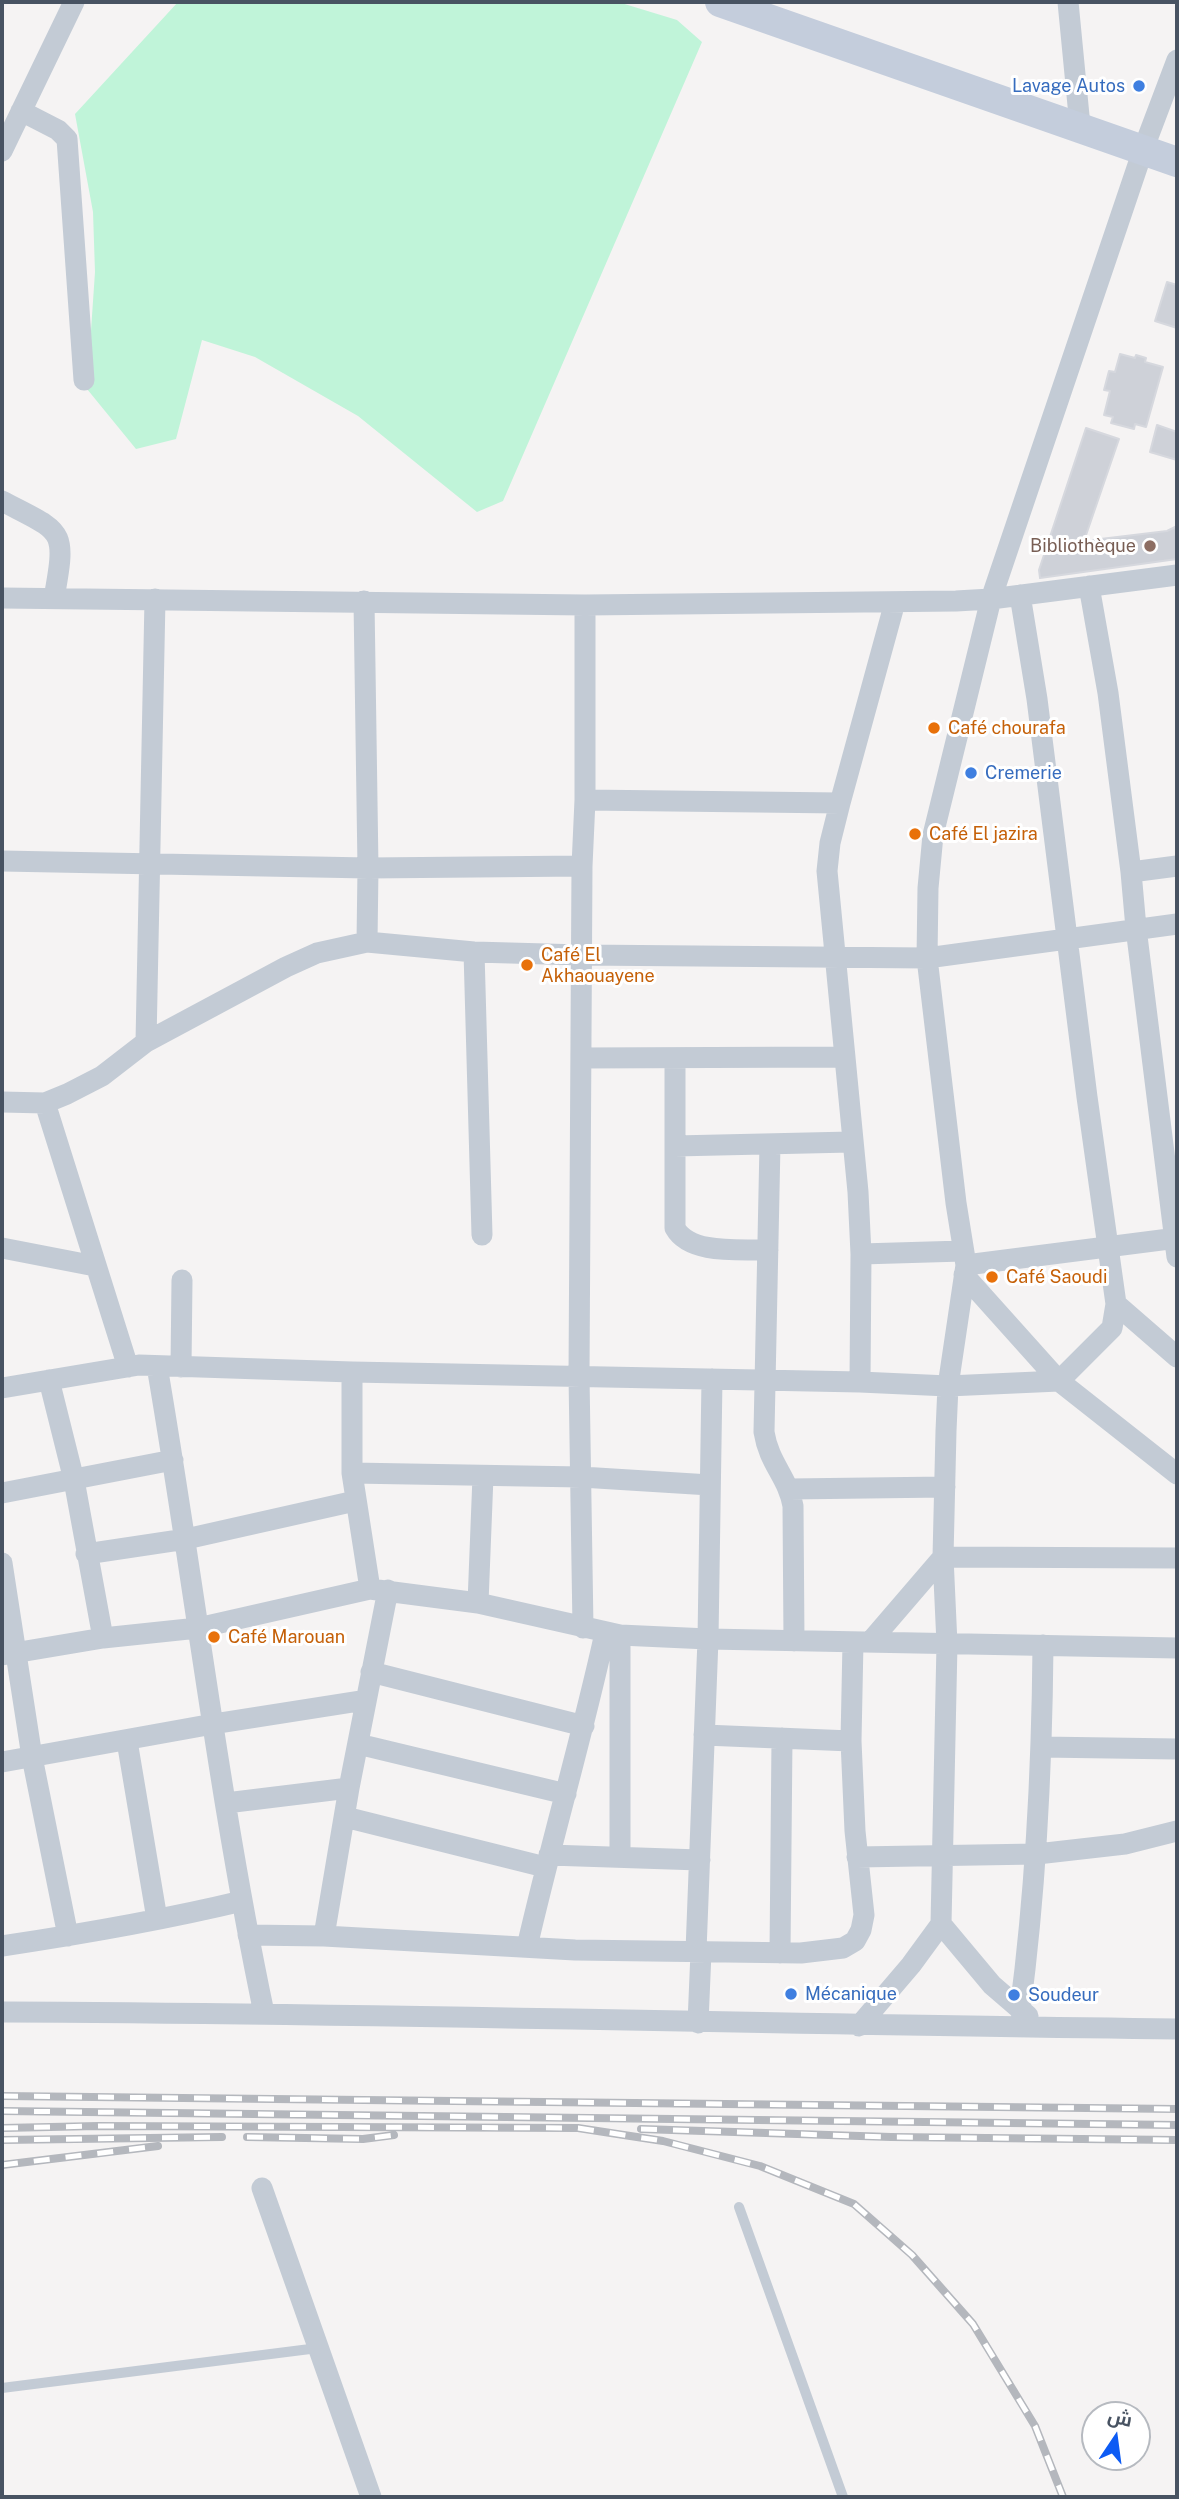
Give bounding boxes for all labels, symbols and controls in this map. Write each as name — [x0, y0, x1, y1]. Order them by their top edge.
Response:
place label: Lavage Autos — [1012, 75, 1125, 97]
marker: Lavage Autos — [1131, 78, 1147, 94]
place label: Bibliothèque — [1030, 535, 1136, 557]
marker: Bibliothèque — [1142, 538, 1158, 554]
place label: Café chourafa — [948, 717, 1066, 739]
marker: Café chourafa — [926, 720, 942, 736]
place label: Cremerie — [985, 762, 1062, 784]
marker: Cremerie — [963, 765, 979, 781]
place label: Café El jazira — [929, 823, 1038, 845]
marker: Café El jazira — [907, 826, 923, 842]
place label: Café El Akhaouayene — [541, 944, 655, 986]
marker: Café El Akhaouayene — [519, 957, 535, 973]
place label: Café Saoudi — [1006, 1266, 1107, 1288]
marker: Café Saoudi — [984, 1269, 1000, 1285]
place label: Café Marouan — [228, 1626, 345, 1648]
marker: Café Marouan — [206, 1629, 222, 1645]
place label: Mécanique — [805, 1983, 897, 2005]
place label: Soudeur — [1028, 1984, 1099, 2006]
marker: Mécanique — [783, 1986, 799, 2002]
marker: Soudeur — [1006, 1987, 1022, 2003]
north arrow — [1081, 2401, 1151, 2471]
text: ش — [1106, 2404, 1135, 2431]

